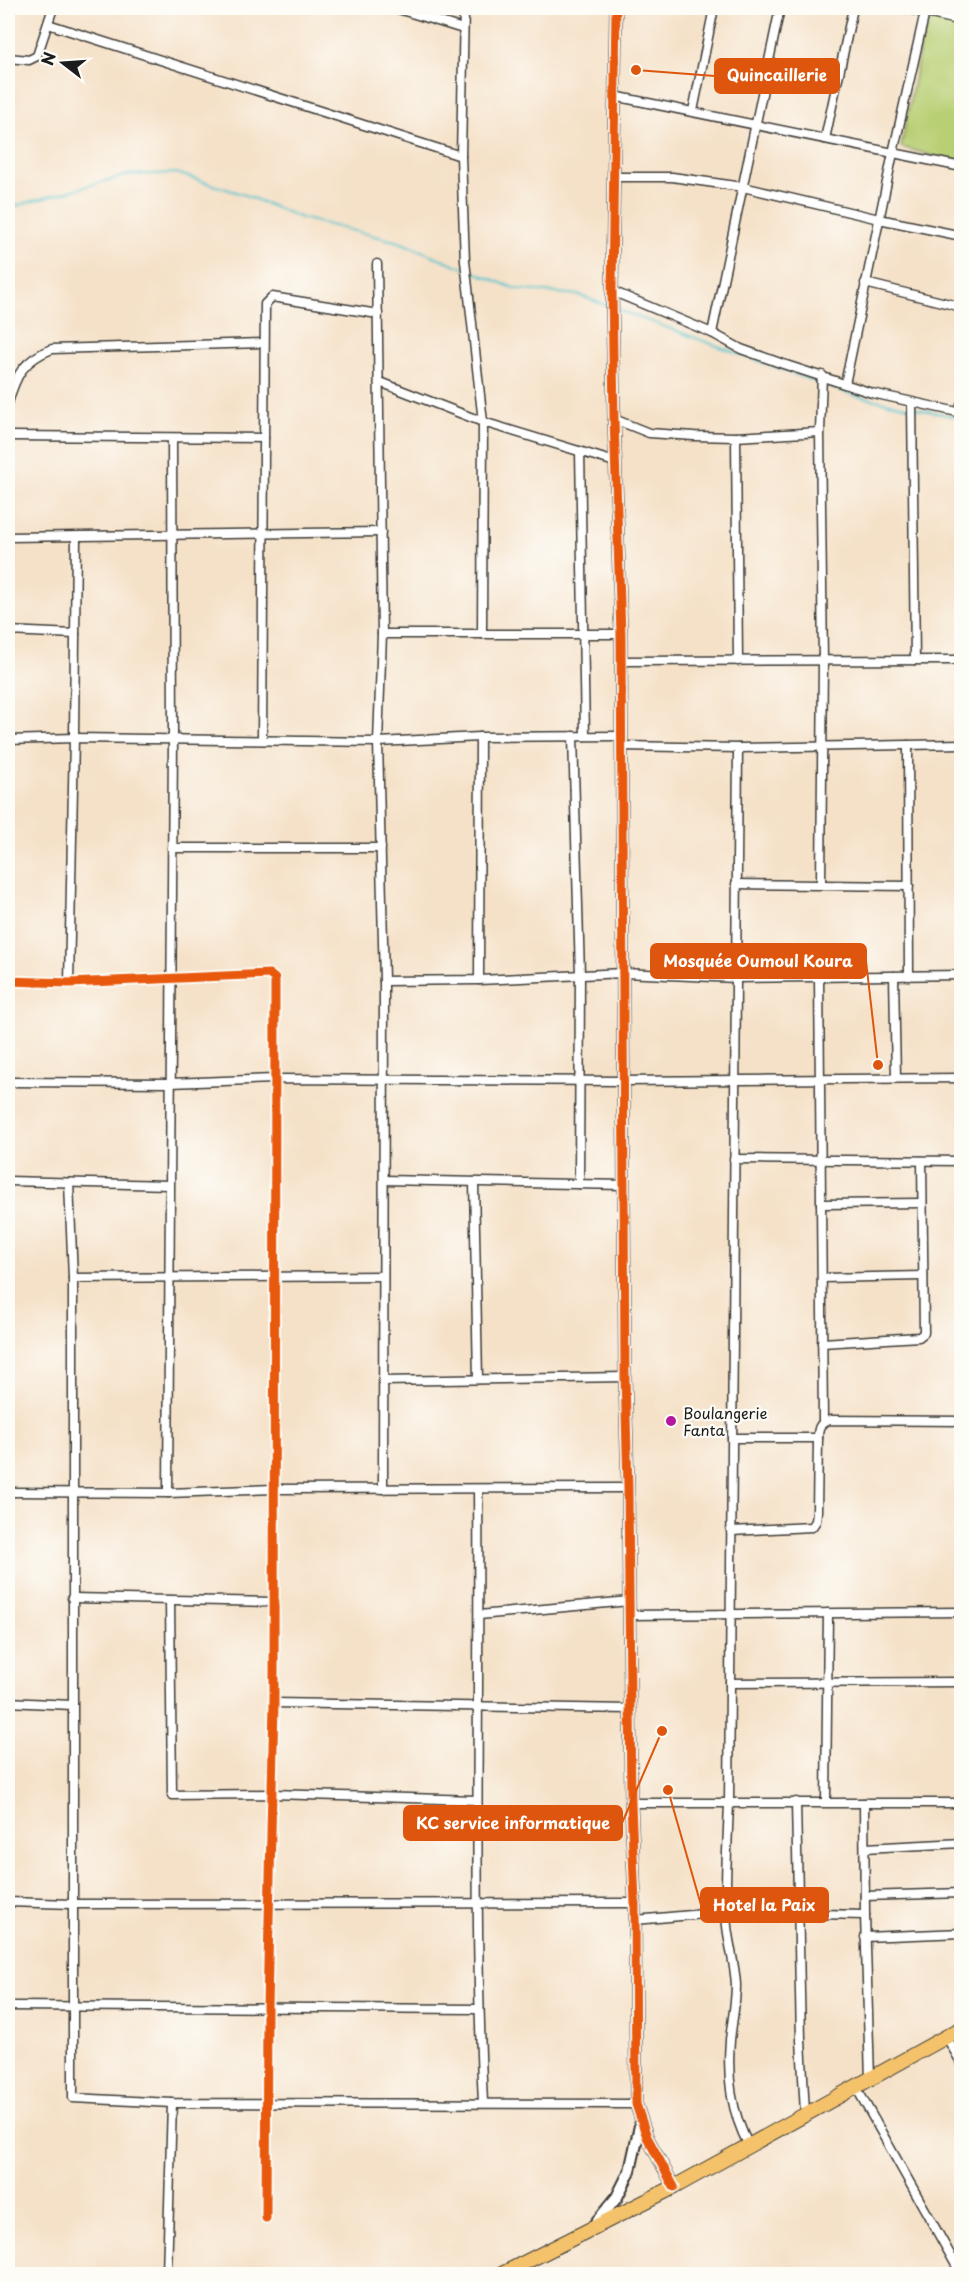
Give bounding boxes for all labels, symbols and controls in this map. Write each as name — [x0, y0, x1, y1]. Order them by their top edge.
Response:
north arrow — [33, 33, 93, 93]
text: N — [34, 49, 61, 68]
callout: Quincaillerie — [715, 59, 839, 93]
text: Quincaillerie — [727, 62, 827, 86]
callout: Mosquée Oumoul Koura — [651, 944, 866, 978]
text: Mosquée Oumoul Koura — [663, 948, 853, 972]
place label: Boulangerie Fanta — [683, 1401, 768, 1441]
marker: Boulangerie Fanta — [664, 1414, 678, 1428]
callout: KC service informatique — [404, 1806, 622, 1840]
text: KC service informatique — [416, 1810, 610, 1834]
callout: Hotel la Paix — [701, 1888, 828, 1922]
text: Hotel la Paix — [713, 1892, 815, 1916]

